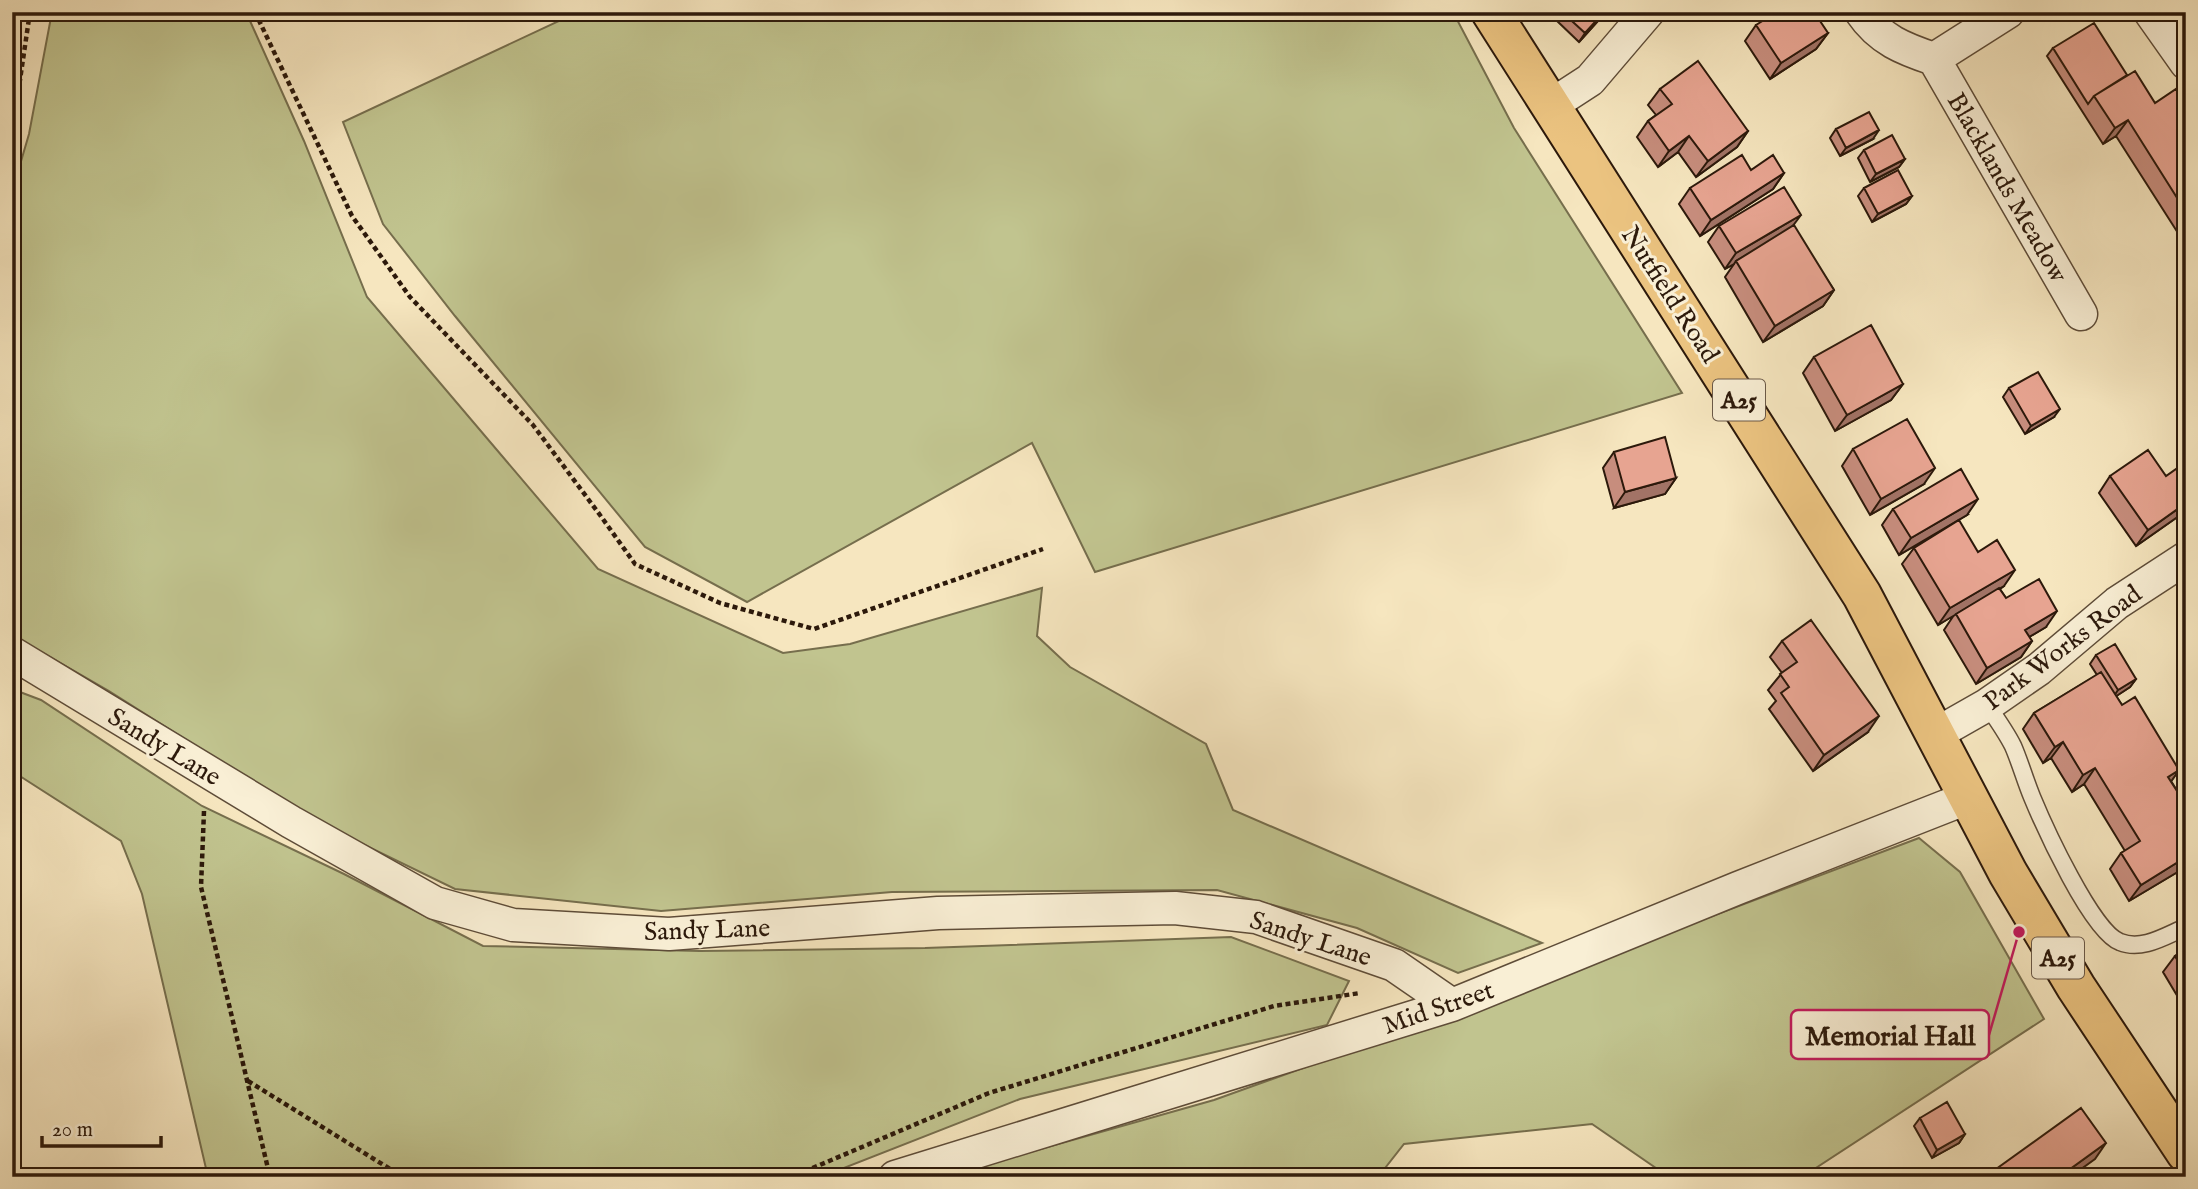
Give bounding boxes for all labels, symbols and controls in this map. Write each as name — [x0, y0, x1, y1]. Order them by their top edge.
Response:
street label: Blacklands Meadow — [1939, 87, 2075, 289]
street label: Nutfield Road — [1613, 220, 1726, 370]
road number: A25 — [1713, 380, 1765, 421]
street label: Park Works Road — [1977, 578, 2149, 718]
street label: Sandy Lane — [102, 701, 227, 794]
street label: Sandy Lane — [1245, 904, 1376, 975]
street label: Sandy Lane — [643, 912, 771, 949]
road number: A25 — [2032, 938, 2084, 978]
street label: Mid Street — [1379, 974, 1498, 1043]
callout: Memorial Hall — [1791, 1010, 1989, 1059]
text: Memorial Hall — [1805, 1020, 1977, 1055]
scale bar — [42, 1105, 161, 1149]
text: 20 m — [52, 1117, 93, 1144]

